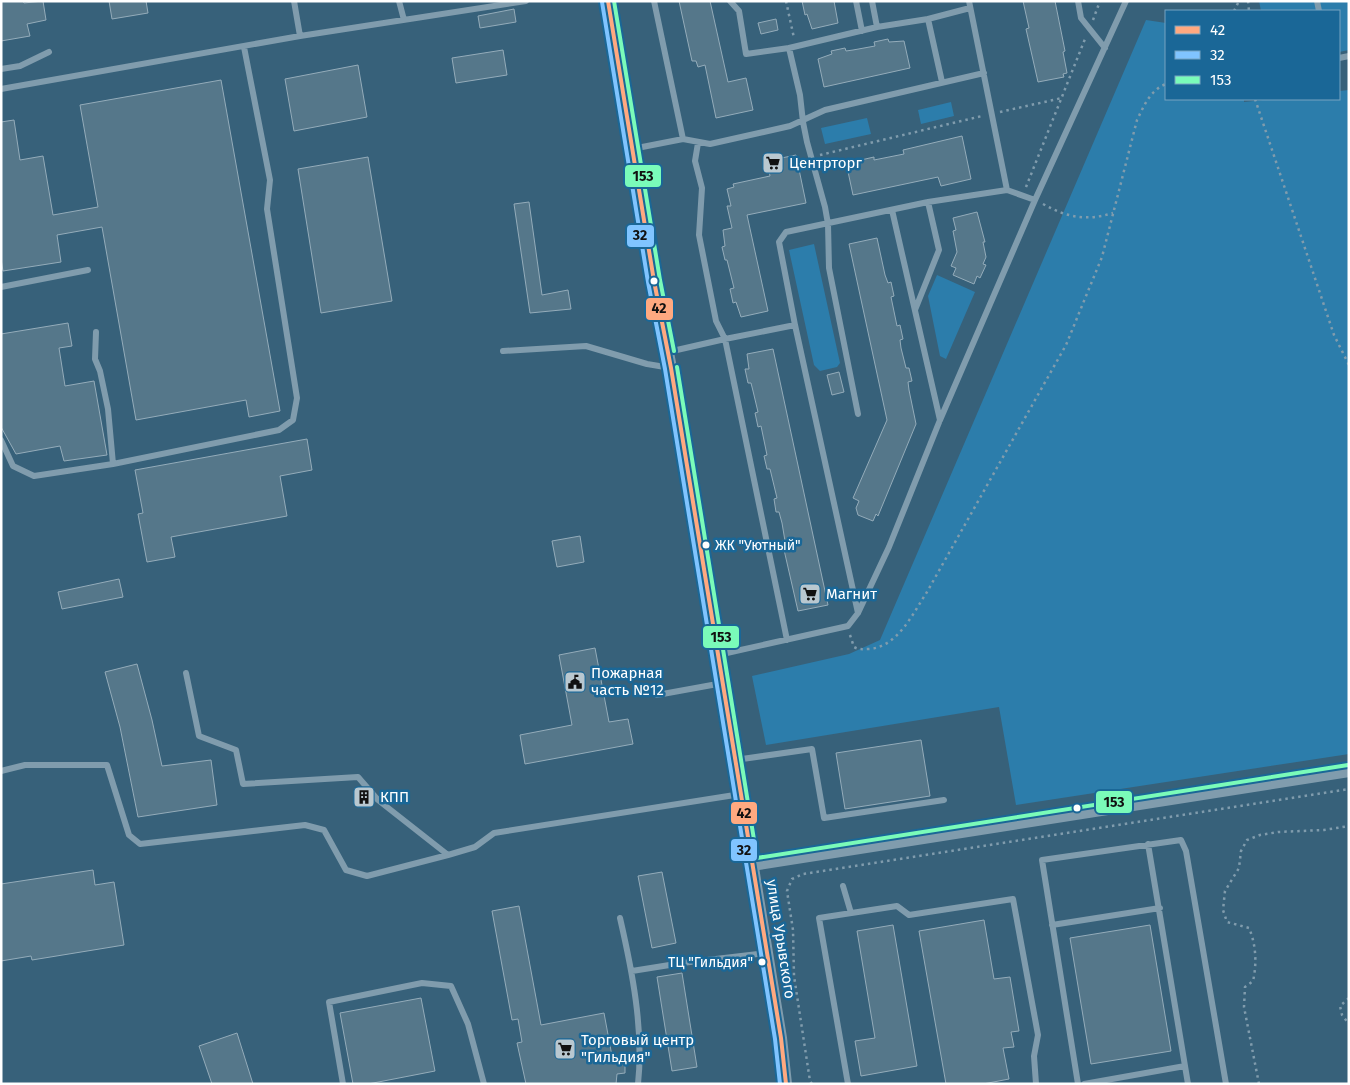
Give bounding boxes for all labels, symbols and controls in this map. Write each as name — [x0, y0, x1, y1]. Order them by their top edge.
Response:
legend — [1165, 10, 1340, 100]
text: 42 — [1210, 21, 1225, 39]
text: 32 — [1210, 46, 1225, 64]
text: 153 — [1210, 71, 1231, 89]
supermarket icon: Центрторг — [761, 151, 785, 175]
place label: Центрторг — [789, 154, 862, 172]
line badge: 153 — [624, 164, 662, 188]
text: 153 — [632, 168, 654, 185]
line badge: 32 — [626, 224, 655, 248]
text: 32 — [632, 227, 647, 244]
unlabelled marker — [649, 276, 659, 286]
line badge: 42 — [645, 297, 674, 321]
text: 42 — [652, 300, 666, 317]
place label: ЖК "Уютный" — [715, 537, 801, 554]
marker: ЖК "Уютный" — [701, 540, 711, 550]
supermarket icon: Магнит — [798, 582, 822, 606]
place label: Магнит — [826, 585, 877, 603]
line badge: 153 — [702, 625, 740, 649]
text: 153 — [710, 629, 732, 646]
place label: Пожарная часть №12 — [591, 664, 664, 699]
public building icon: Пожарная часть №12 — [563, 670, 587, 694]
building icon: КПП — [352, 785, 376, 809]
place label: КПП — [380, 788, 409, 806]
line badge: 153 — [1095, 790, 1133, 814]
text: 153 — [1103, 794, 1125, 811]
line badge: 42 — [730, 801, 758, 825]
unlabelled marker — [1072, 803, 1082, 813]
text: 42 — [737, 805, 751, 822]
line badge: 32 — [730, 838, 758, 862]
text: 32 — [736, 842, 751, 859]
street label: улица Урывского — [763, 878, 799, 1000]
place label: ТЦ "Гильдия" — [668, 954, 753, 971]
marker: ТЦ "Гильдия" — [757, 957, 767, 967]
place label: Торговый центр "Гильдия" — [581, 1031, 694, 1066]
supermarket icon: Торговый центр "Гильдия" — [553, 1037, 577, 1061]

